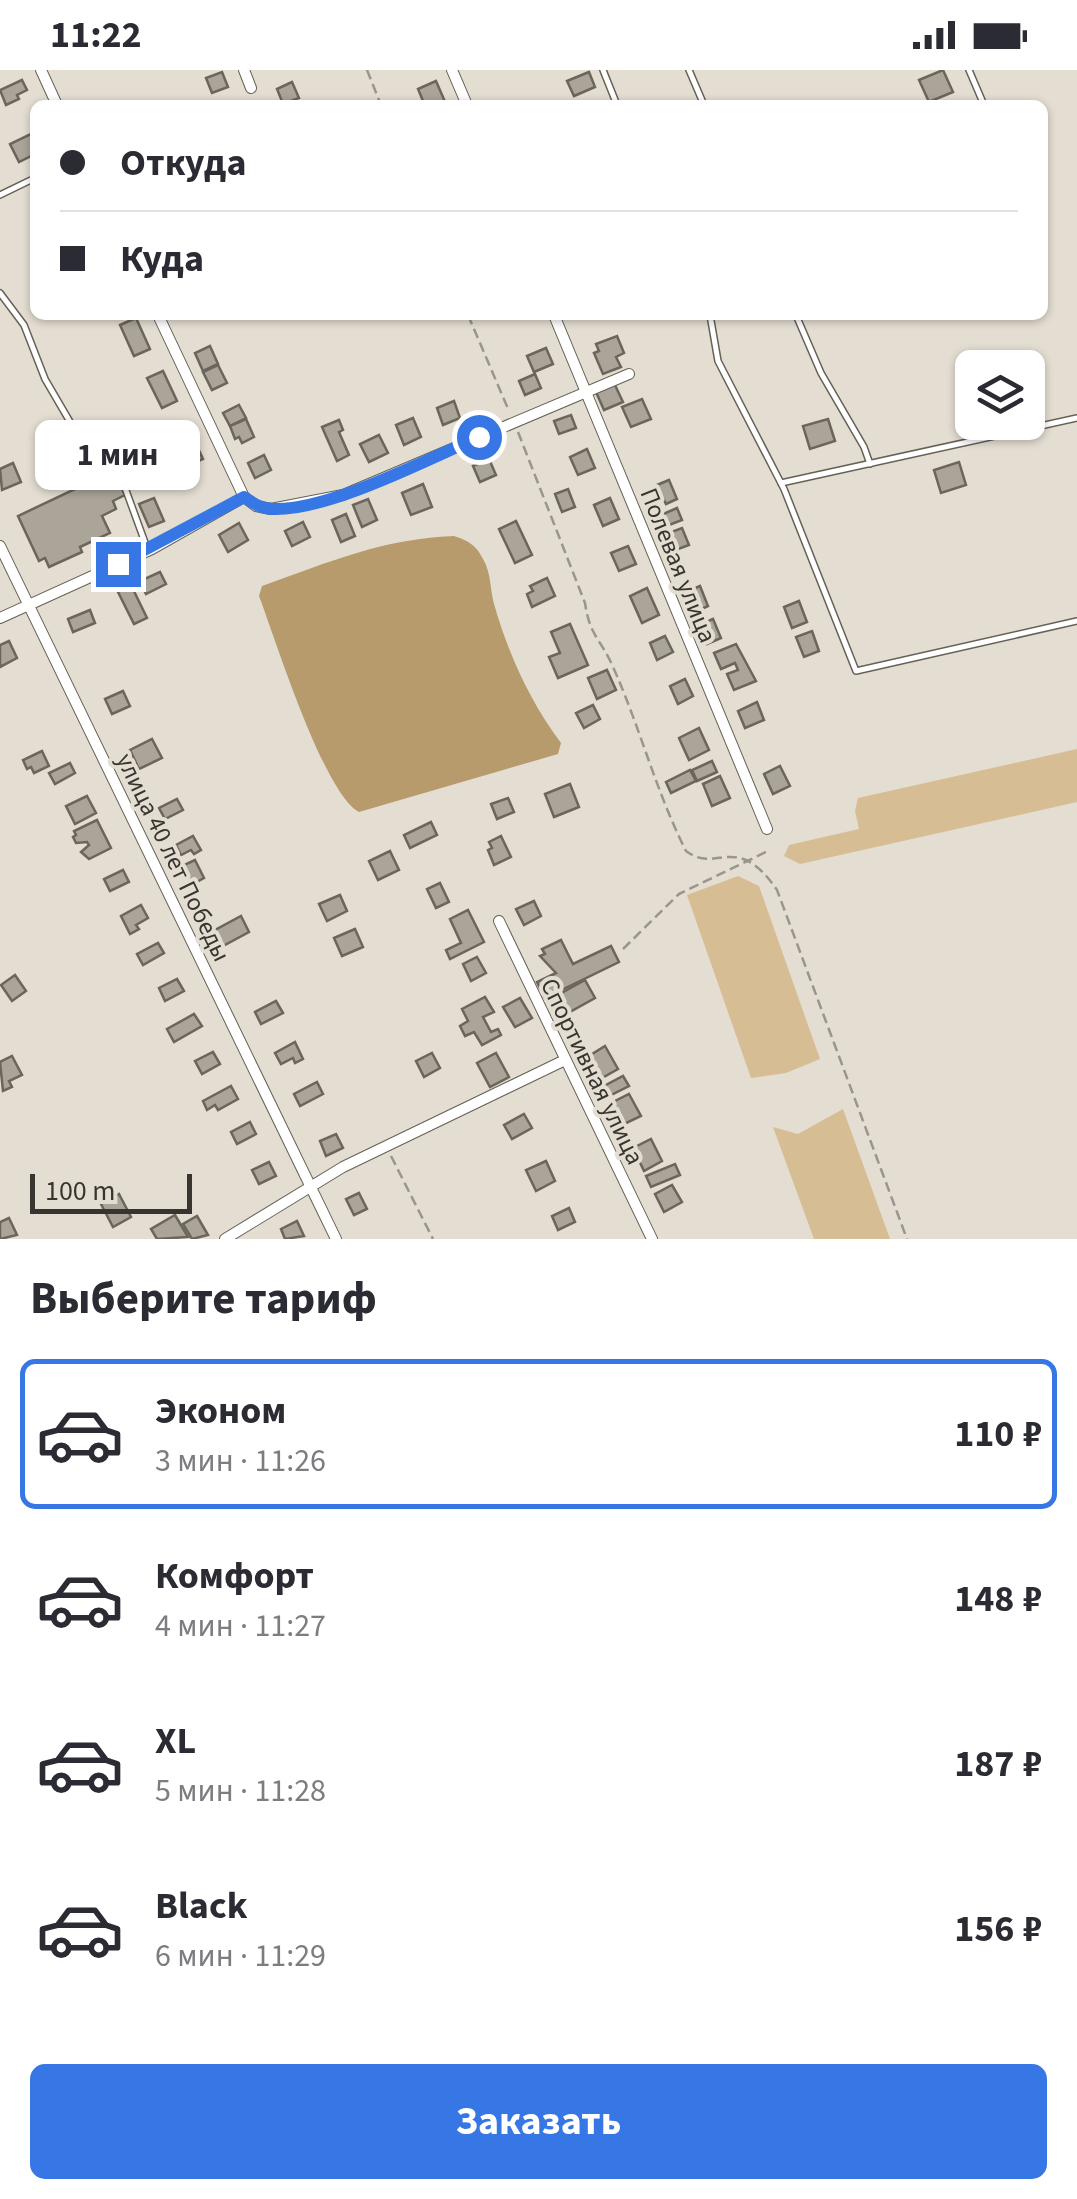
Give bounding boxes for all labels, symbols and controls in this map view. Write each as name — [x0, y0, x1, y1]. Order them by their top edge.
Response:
text: 11:22 — [50, 8, 142, 62]
text: Откуда — [120, 136, 247, 190]
text: Куда — [120, 232, 204, 286]
map controls — [955, 350, 1045, 440]
button: layers — [955, 350, 1045, 440]
route start — [457, 415, 502, 460]
callout: 1 мин — [36, 419, 200, 489]
text: 1 мин — [77, 432, 158, 478]
street label: Полевая улица — [631, 483, 725, 648]
route end — [96, 542, 141, 587]
street label: улица 40 лет Победы — [107, 747, 239, 968]
street label: Спортивная улица — [531, 972, 653, 1171]
scale bar — [30, 1169, 192, 1214]
text: 100 m — [45, 1171, 116, 1211]
text: Выберите тариф — [30, 1267, 377, 1331]
text: Эконом — [155, 1384, 286, 1438]
icon: car — [35, 1389, 125, 1479]
text: 110 ₽ — [954, 1407, 1042, 1461]
text: 3 мин · 11:26 — [155, 1438, 326, 1484]
text: Комфорт — [155, 1549, 314, 1603]
icon: car — [35, 1554, 125, 1644]
text: 148 ₽ — [954, 1572, 1042, 1626]
text: 4 мин · 11:27 — [155, 1603, 326, 1649]
text: XL — [155, 1714, 196, 1768]
icon: car — [35, 1719, 125, 1809]
text: 187 ₽ — [954, 1737, 1042, 1791]
text: 5 мин · 11:28 — [155, 1768, 326, 1814]
text: Black — [155, 1879, 248, 1933]
icon: car — [35, 1884, 125, 1974]
text: 156 ₽ — [954, 1902, 1042, 1956]
text: 6 мин · 11:29 — [155, 1933, 326, 1979]
button: Заказать — [30, 2064, 1047, 2179]

